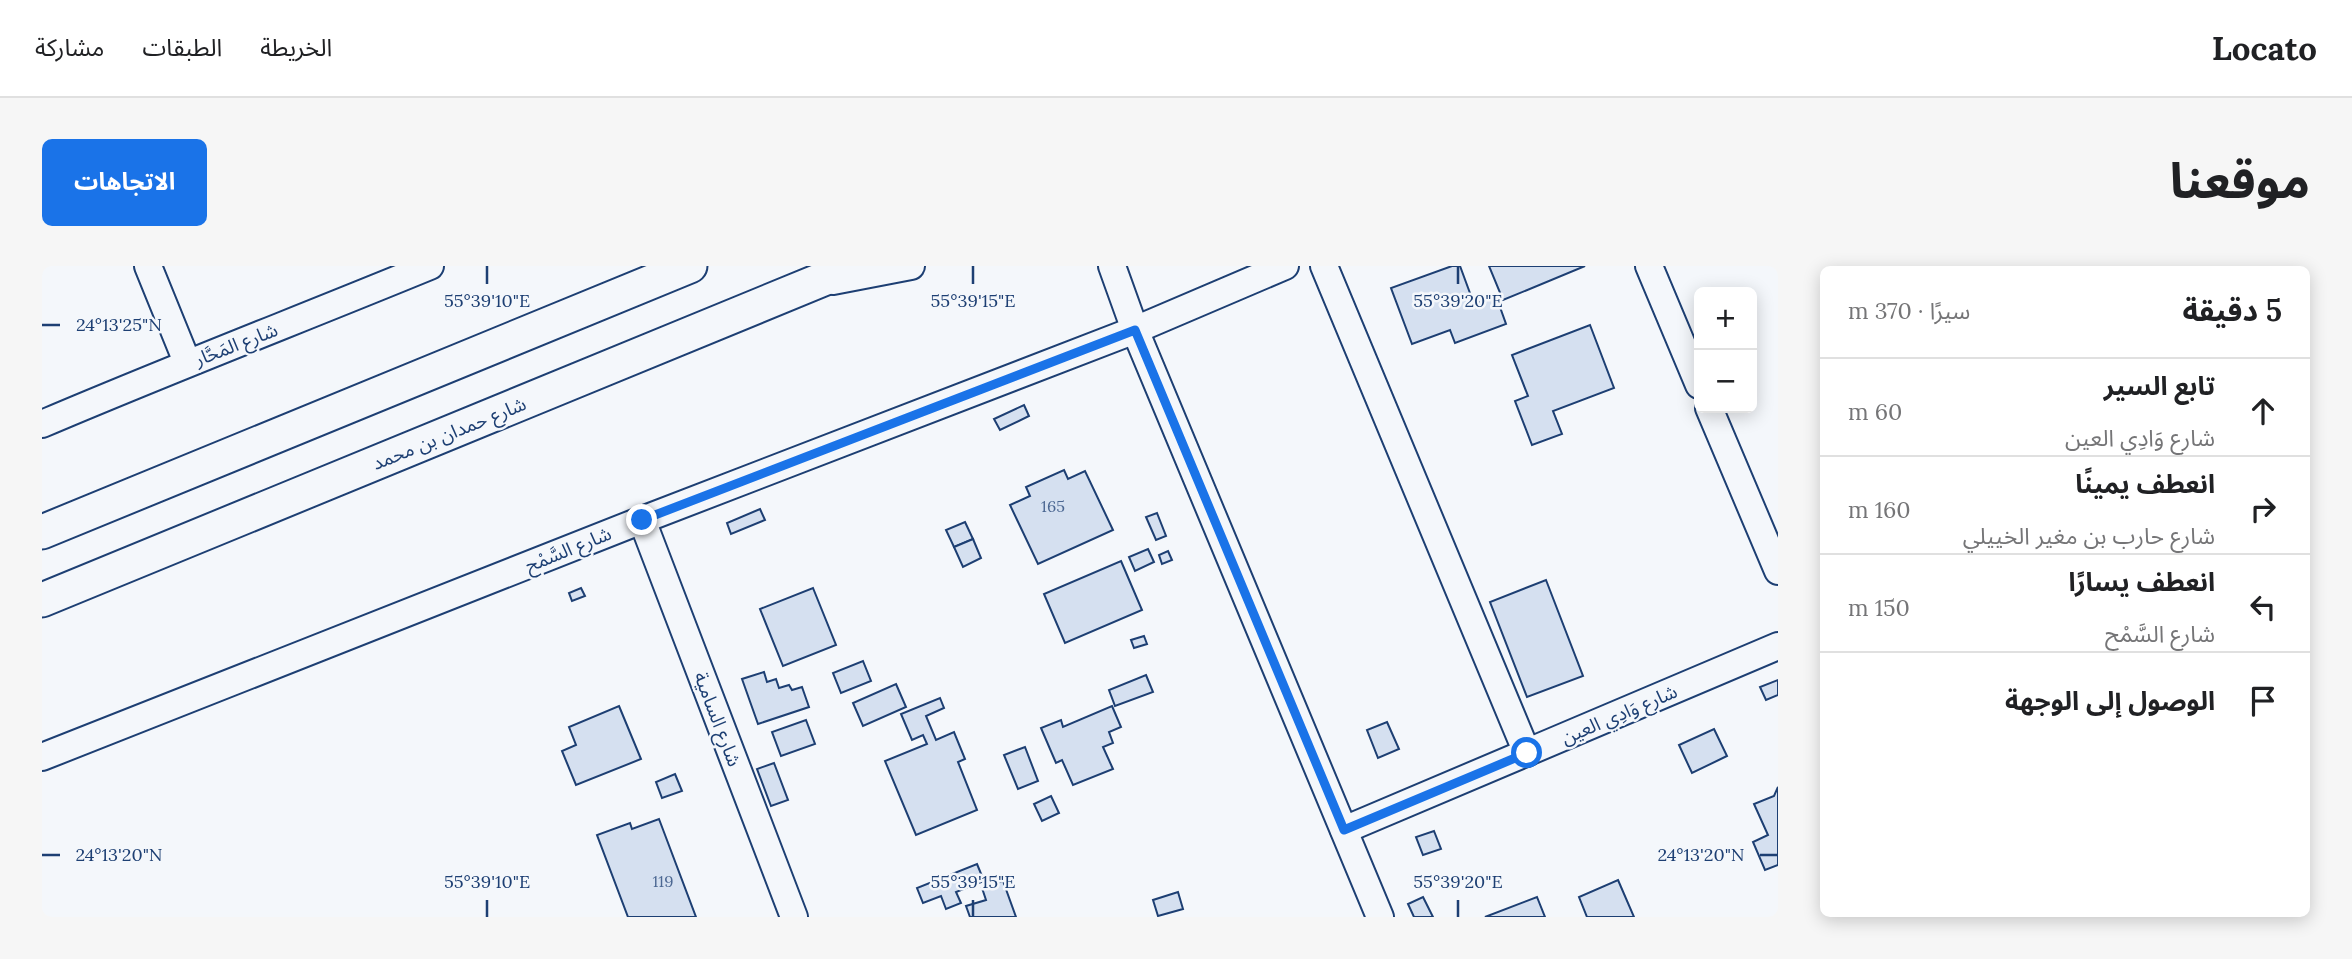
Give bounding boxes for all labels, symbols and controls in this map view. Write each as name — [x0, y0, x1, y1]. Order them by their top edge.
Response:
text: Locato — [2212, 27, 2317, 69]
text: مشاركة — [35, 32, 104, 63]
text: الطبقات — [142, 32, 222, 63]
text: الخريطة — [260, 32, 332, 63]
button: الاتجاهات — [42, 139, 207, 226]
text: موقعنا — [2170, 149, 2310, 211]
map controls — [1694, 287, 1757, 413]
button: + — [1694, 287, 1757, 350]
text: 55°39'10"E — [444, 289, 530, 312]
text: 55°39'15"E — [931, 289, 1015, 312]
text: 55°39'20"E — [1413, 289, 1503, 312]
text: 5 دقيقة — [2182, 291, 2282, 329]
text: سيرًا · 370 m — [1848, 296, 1970, 325]
text: 24°13'25"N — [76, 313, 162, 336]
street label: شارع المَحَّار — [190, 317, 282, 373]
button: − — [1694, 350, 1757, 413]
text: تابع السير — [2104, 369, 2215, 402]
street label: شارع حمدان بن محمد — [368, 391, 530, 477]
icon: ahead — [2244, 392, 2282, 430]
text: 60 m — [1848, 397, 1902, 426]
text: شارع وَادِي العين — [2065, 423, 2215, 452]
text: انعطف يمينًا — [2075, 467, 2215, 500]
icon: right — [2244, 490, 2282, 528]
text: 160 m — [1848, 495, 1911, 524]
house number: 165 — [1041, 496, 1065, 516]
route end — [626, 504, 657, 535]
street label: شارع السَّمْح — [521, 521, 616, 580]
text: شارع حارب بن مغير الخييلي — [1963, 521, 2215, 550]
text: انعطف يسارًا — [2068, 565, 2215, 598]
icon: left — [2244, 588, 2282, 626]
text: 150 m — [1848, 593, 1910, 622]
text: شارع السَّمْح — [2105, 619, 2215, 648]
street label: شارع السامية — [687, 668, 747, 770]
street label: شارع وَادِي العين — [1557, 679, 1682, 752]
icon: arrive — [2244, 682, 2282, 720]
text: الوصول إلى الوجهة — [2005, 684, 2215, 717]
route start — [1511, 737, 1542, 768]
text: 24°13'20"N — [75, 843, 163, 866]
text: 24°13'20"N — [1657, 843, 1745, 866]
text: 55°39'10"E — [444, 870, 530, 893]
text: 55°39'15"E — [931, 870, 1015, 893]
text: 55°39'20"E — [1413, 870, 1503, 893]
house number: 119 — [653, 871, 673, 891]

